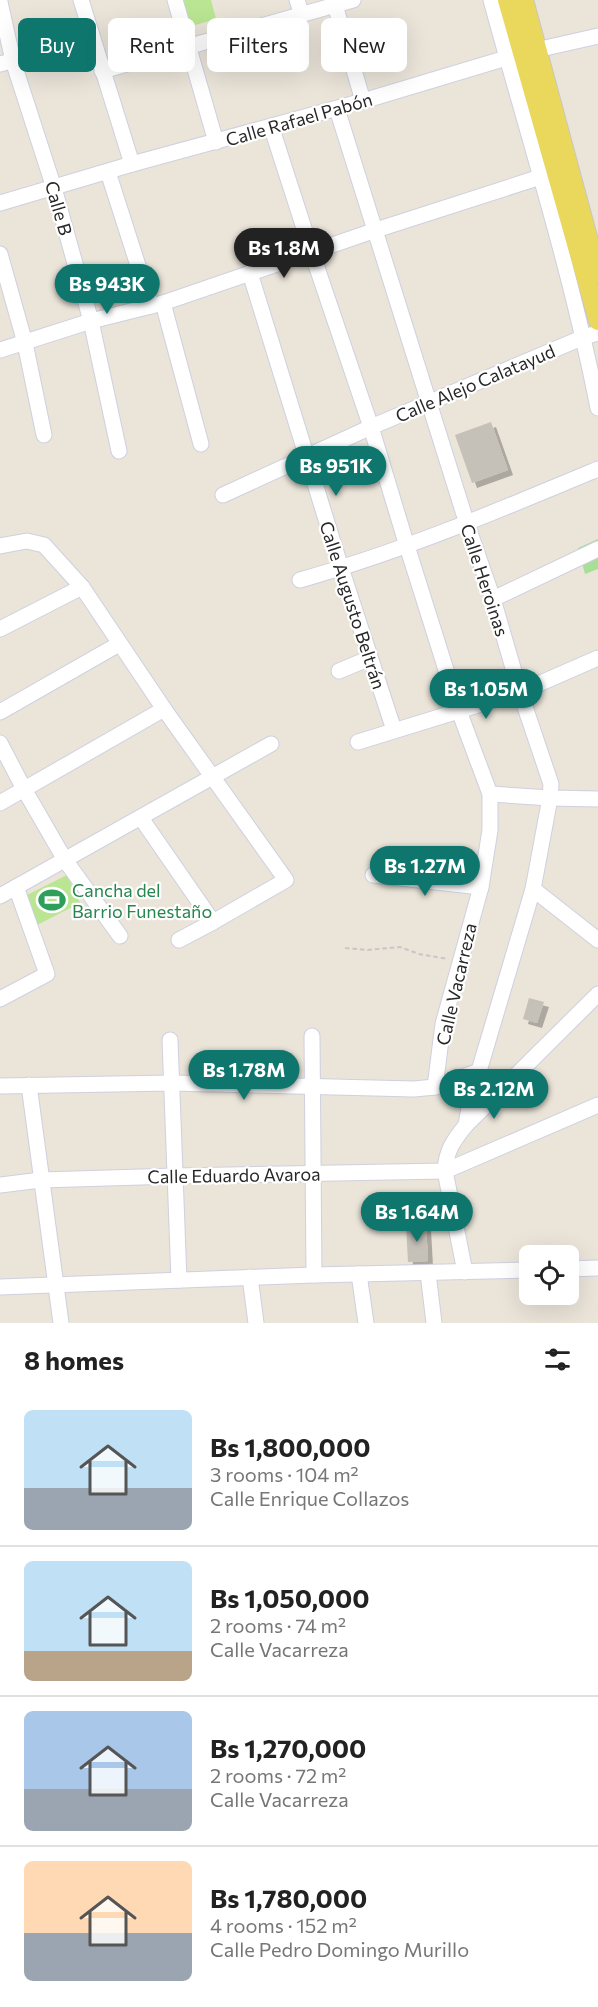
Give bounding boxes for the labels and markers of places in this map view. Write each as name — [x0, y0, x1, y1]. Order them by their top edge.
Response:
pin: Bs 1.8M — [229, 228, 339, 279]
pin: Bs 943K — [52, 264, 162, 315]
pin: Bs 951K — [281, 446, 391, 497]
pin: Bs 1.05M — [424, 669, 548, 720]
pin: Bs 1.27M — [363, 846, 487, 897]
place label: Cancha del Barrio Funestaño — [72, 879, 212, 922]
sports icon: Cancha del Barrio Funestaño — [37, 885, 67, 915]
pin: Bs 1.78M — [182, 1050, 306, 1101]
pin: Bs 2.12M — [432, 1069, 556, 1120]
pin: Bs 1.64M — [355, 1192, 479, 1243]

